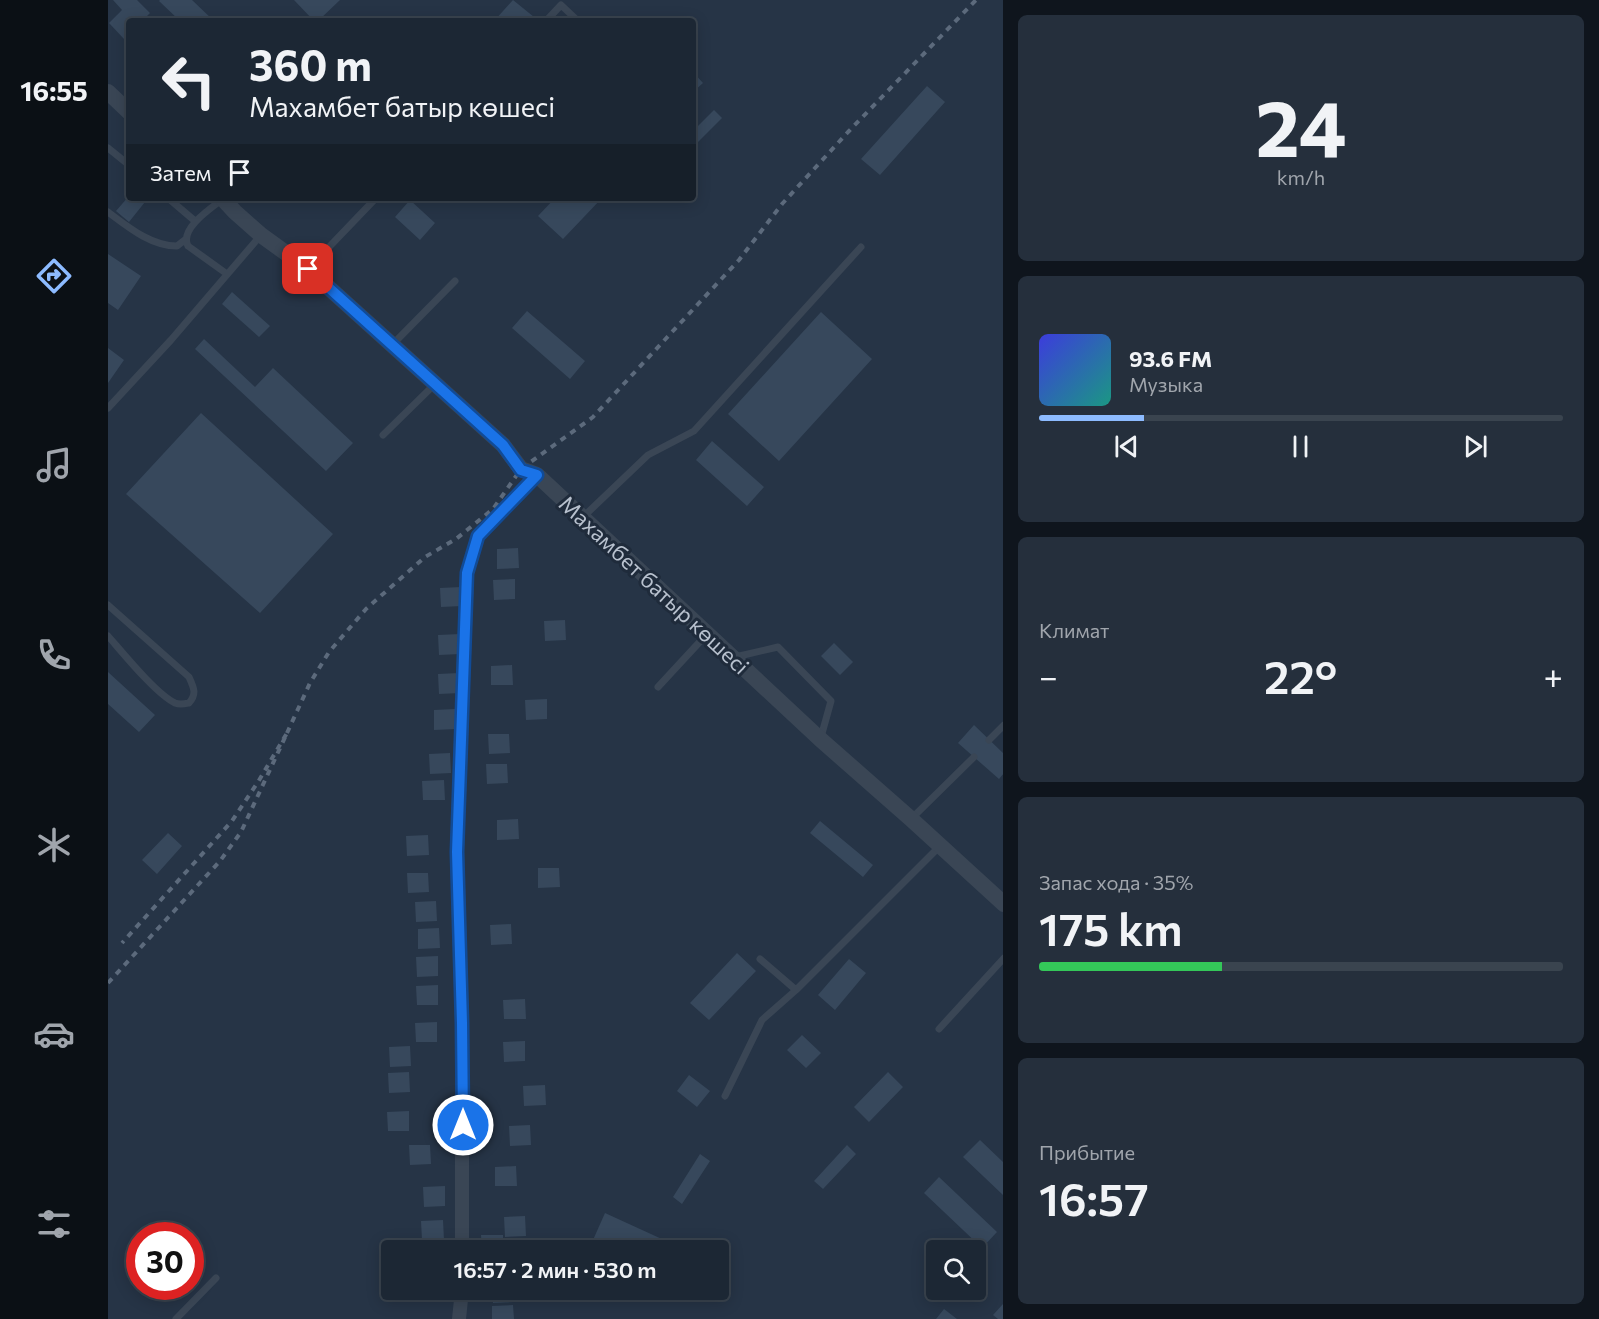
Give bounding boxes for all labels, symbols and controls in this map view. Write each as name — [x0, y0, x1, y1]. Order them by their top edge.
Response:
text: 360 m — [249, 38, 372, 90]
icon: left — [150, 42, 228, 120]
text: 16:55 — [20, 74, 88, 107]
text: 24 — [1255, 78, 1347, 173]
text: Махамбет батыр көшесі — [249, 90, 555, 123]
icon: arrive — [223, 156, 256, 189]
text: Затем — [150, 159, 211, 186]
text: km/h — [1277, 165, 1325, 189]
pin — [282, 243, 333, 294]
icon: arrive — [291, 252, 324, 285]
icon: directions — [33, 255, 75, 297]
text: 93.6 FM — [1129, 345, 1212, 372]
text: Музыка — [1129, 372, 1203, 396]
icon: previous — [1110, 430, 1143, 463]
icon: pause — [1284, 430, 1317, 463]
icon: next — [1459, 430, 1492, 463]
icon: music — [33, 444, 75, 486]
street label: Махамбет батыр көшесі — [554, 490, 755, 680]
text: Климат — [1039, 618, 1109, 642]
icon: phone — [33, 634, 75, 676]
text: 22° — [1264, 648, 1337, 703]
text: − — [1039, 655, 1058, 696]
text: + — [1544, 655, 1563, 696]
icon: climate — [33, 824, 75, 866]
text: Запас хода · 35% — [1039, 870, 1193, 894]
text: 175 km — [1039, 900, 1183, 955]
icon: car — [33, 1013, 75, 1055]
position arrow — [431, 1093, 495, 1157]
text: Прибытие — [1039, 1140, 1135, 1164]
text: 16:57 — [1039, 1170, 1149, 1225]
icon: filters — [33, 1203, 75, 1245]
speed limit sign: 30 — [126, 1222, 204, 1300]
map controls — [926, 1240, 986, 1300]
button: search — [926, 1240, 986, 1300]
text: 16:57 · 2 мин · 530 m — [453, 1256, 657, 1283]

